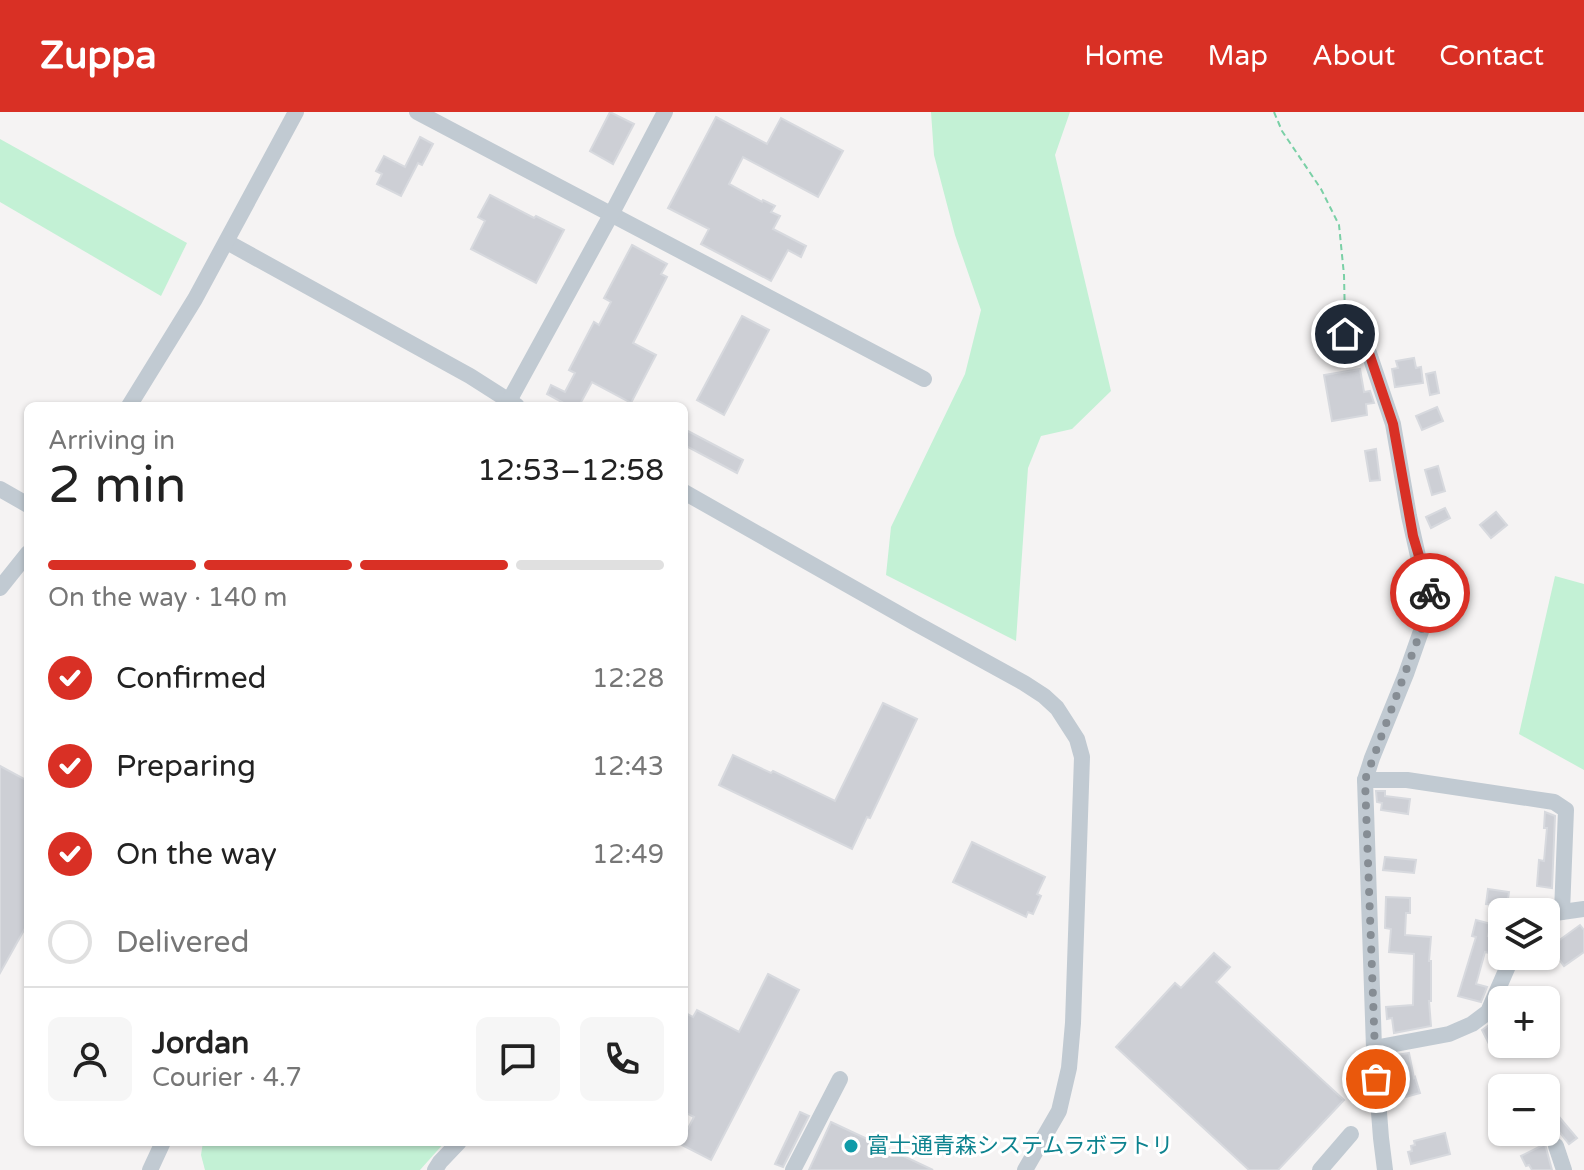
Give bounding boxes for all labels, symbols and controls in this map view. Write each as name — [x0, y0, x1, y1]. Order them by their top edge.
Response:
text: Zuppa — [40, 33, 157, 79]
text: Home — [1084, 39, 1164, 73]
text: Map — [1208, 39, 1268, 73]
text: About — [1312, 39, 1395, 73]
text: Contact — [1439, 39, 1544, 73]
pin — [1311, 300, 1379, 368]
icon: home — [1323, 312, 1367, 356]
text: Arriving in — [48, 425, 175, 456]
text: 12:53–12:58 — [477, 452, 664, 489]
text: 2 min — [48, 454, 187, 517]
courier — [1390, 553, 1470, 633]
icon: bike — [1408, 571, 1452, 615]
text: On the way · 140 m — [48, 582, 287, 613]
icon: check — [48, 656, 92, 700]
text: Confirmed — [116, 660, 267, 697]
text: 12:28 — [592, 663, 664, 694]
icon: check — [48, 744, 92, 788]
text: Preparing — [116, 748, 256, 785]
text: 12:43 — [592, 751, 664, 782]
icon: check — [48, 832, 92, 876]
text: On the way — [116, 836, 277, 873]
text: 12:49 — [592, 839, 664, 870]
map controls — [1488, 898, 1560, 1146]
button: layers — [1488, 898, 1560, 970]
text: Delivered — [116, 924, 250, 961]
button: + — [1488, 986, 1560, 1058]
button: person — [48, 1017, 132, 1101]
button: chat — [476, 1017, 560, 1101]
button: phone — [580, 1017, 664, 1101]
text: Jordan — [152, 1025, 249, 1062]
pin — [1342, 1045, 1410, 1113]
icon: bag — [1354, 1057, 1398, 1101]
text: Courier · 4.7 — [152, 1062, 302, 1093]
button: − — [1488, 1074, 1560, 1146]
place label: 富士通青森システムラボラトリ — [867, 1133, 1173, 1159]
marker: 富士通青森システムラボラトリ — [842, 1137, 860, 1155]

